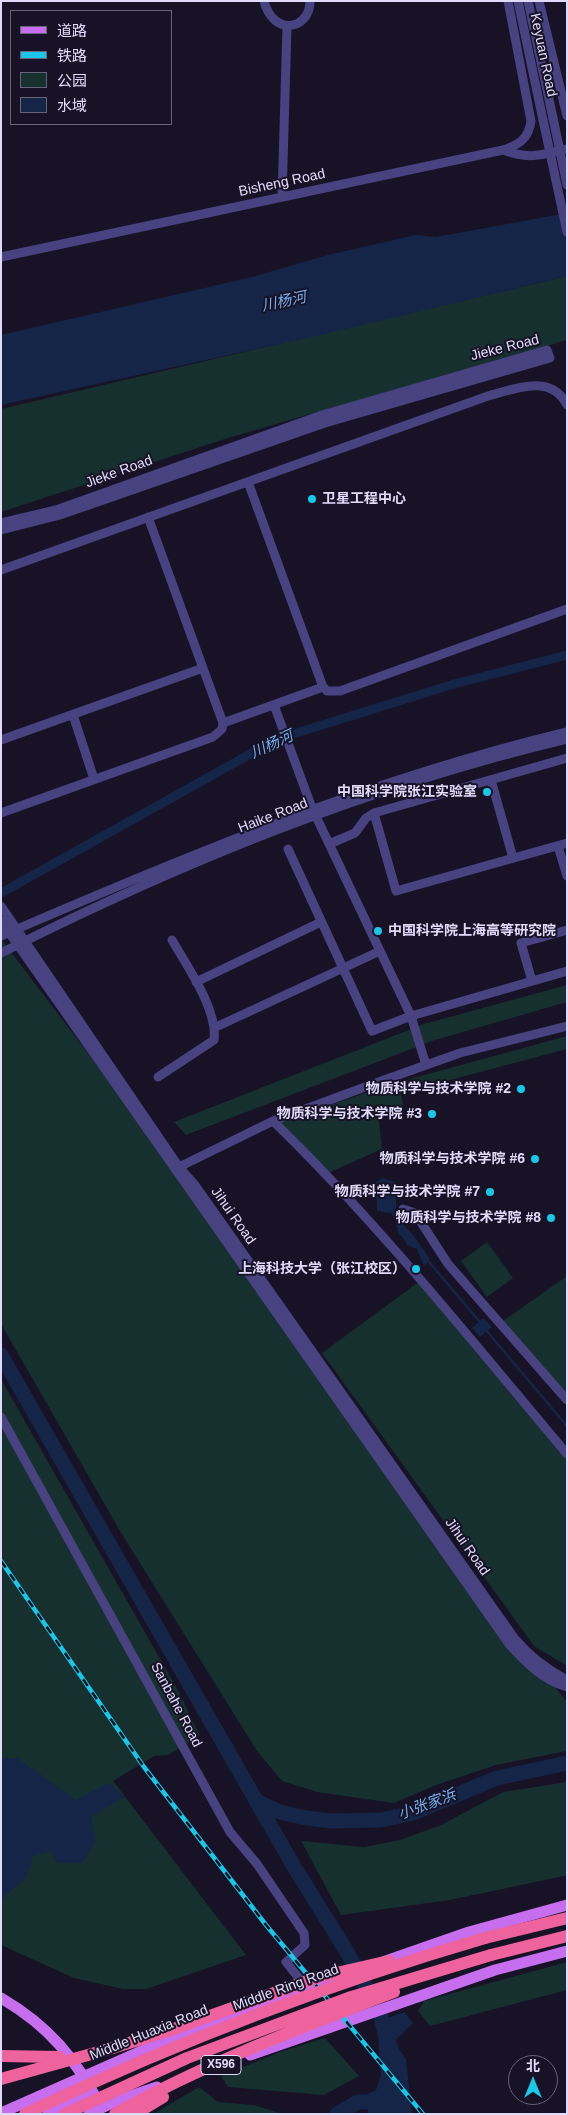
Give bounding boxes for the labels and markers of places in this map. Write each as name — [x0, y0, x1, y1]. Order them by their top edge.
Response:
place label: 卫星工程中心 — [322, 491, 406, 507]
marker: 卫星工程中心 — [306, 493, 318, 505]
place label: 中国科学院张江实验室 — [337, 784, 477, 800]
marker: 中国科学院张江实验室 — [481, 786, 493, 798]
place label: 中国科学院上海高等研究院 — [388, 923, 556, 939]
marker: 中国科学院上海高等研究院 — [372, 925, 384, 937]
place label: 物质科学与技术学院 #2 — [366, 1081, 511, 1097]
marker: 物质科学与技术学院 #2 — [515, 1083, 527, 1095]
place label: 物质科学与技术学院 #3 — [277, 1106, 422, 1122]
marker: 物质科学与技术学院 #3 — [426, 1108, 438, 1120]
place label: 物质科学与技术学院 #6 — [380, 1151, 525, 1167]
marker: 物质科学与技术学院 #6 — [529, 1153, 541, 1165]
place label: 物质科学与技术学院 #7 — [335, 1184, 480, 1200]
marker: 物质科学与技术学院 #7 — [484, 1186, 496, 1198]
place label: 物质科学与技术学院 #8 — [396, 1210, 541, 1226]
marker: 物质科学与技术学院 #8 — [545, 1212, 557, 1224]
place label: 上海科技大学（张江校区） — [238, 1261, 406, 1277]
marker: 上海科技大学（张江校区） — [410, 1263, 422, 1275]

